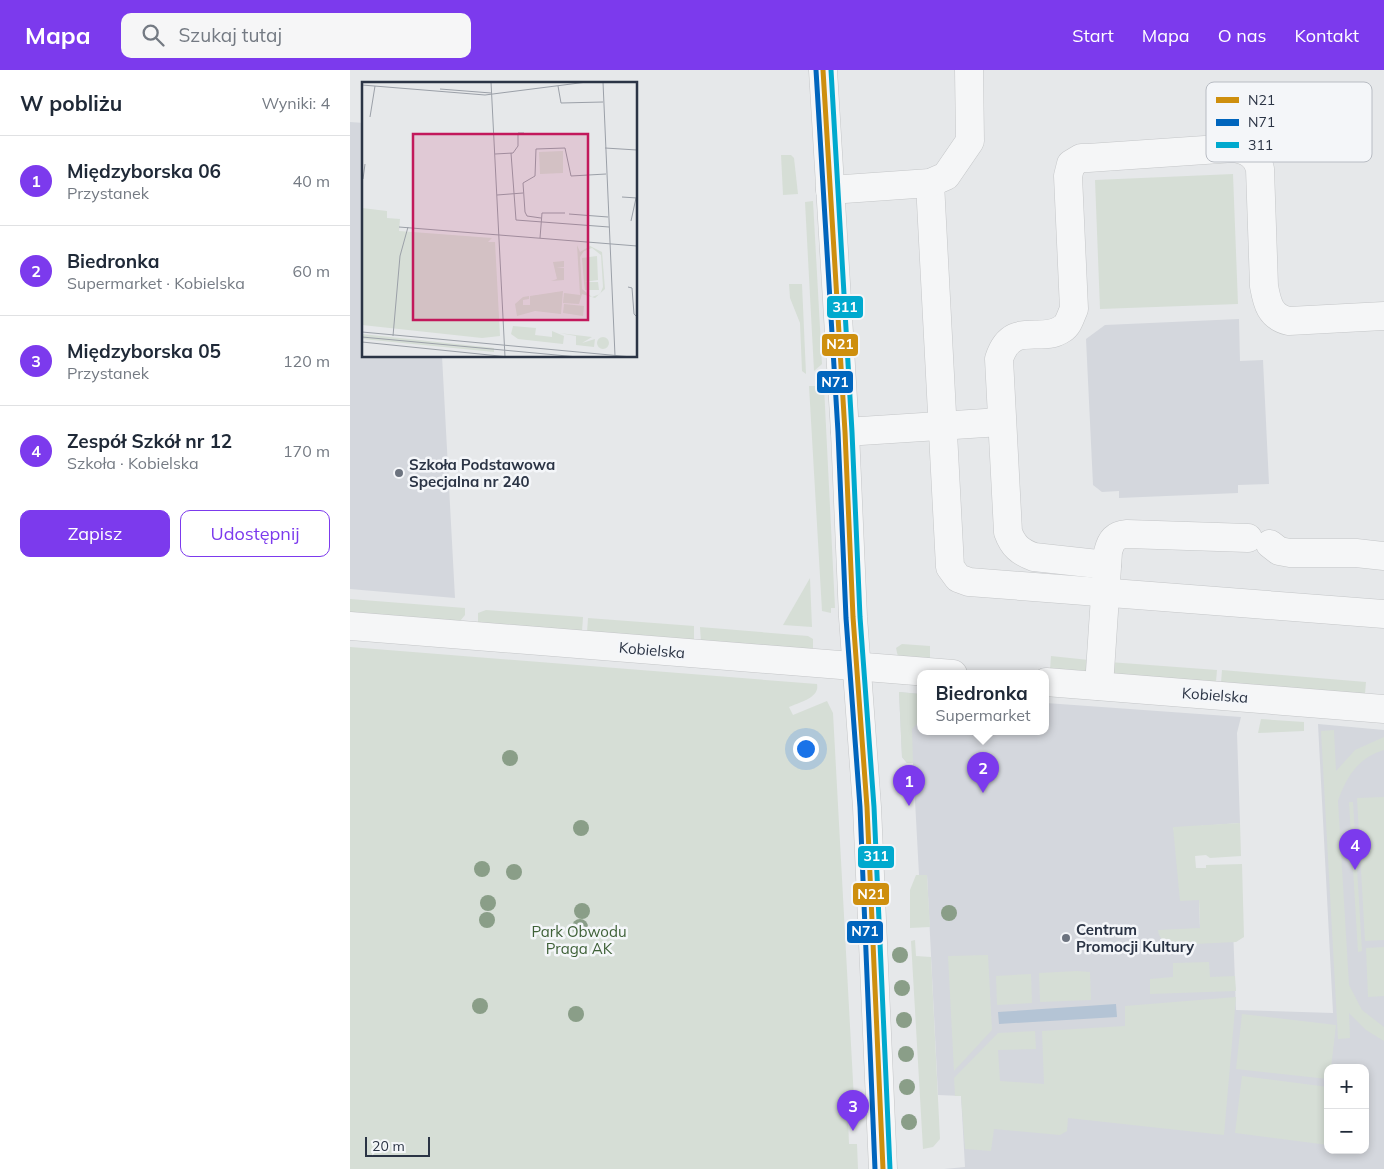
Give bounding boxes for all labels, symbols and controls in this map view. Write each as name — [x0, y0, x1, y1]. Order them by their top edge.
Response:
search box — [121, 13, 471, 58]
text: Mapa — [25, 20, 91, 50]
icon: search — [139, 21, 167, 49]
text: Szukaj tutaj — [179, 23, 282, 47]
text: Start — [1072, 24, 1114, 47]
text: Mapa — [1142, 24, 1190, 47]
text: O nas — [1218, 24, 1267, 47]
text: Kontakt — [1295, 24, 1359, 47]
inset map — [362, 82, 638, 358]
legend — [1206, 82, 1372, 162]
text: W pobliżu — [20, 90, 122, 116]
text: N21 — [1248, 91, 1275, 109]
text: Wyniki: 4 — [261, 93, 330, 113]
text: N71 — [1248, 113, 1275, 131]
text: 311 — [1248, 136, 1273, 154]
text: Międzyborska 06 — [67, 159, 221, 183]
text: 1 — [31, 171, 41, 191]
text: 40 m — [293, 171, 330, 191]
text: Przystanek — [67, 183, 149, 203]
text: Biedronka — [67, 249, 159, 273]
text: 2 — [31, 261, 41, 281]
text: 60 m — [293, 261, 330, 281]
text: Supermarket · Kobielska — [67, 273, 245, 293]
line badge: 311 — [826, 295, 864, 319]
text: 311 — [832, 298, 858, 316]
line badge: N21 — [821, 333, 859, 357]
text: N21 — [826, 335, 854, 353]
text: Międzyborska 05 — [67, 339, 221, 363]
text: 3 — [31, 351, 41, 371]
text: 120 m — [283, 351, 330, 371]
text: Przystanek — [67, 363, 149, 383]
line badge: N71 — [816, 370, 854, 394]
text: N71 — [821, 373, 849, 391]
text: Zespół Szkół nr 12 — [67, 429, 232, 453]
text: 4 — [31, 441, 41, 461]
text: 170 m — [283, 441, 330, 461]
text: Szkoła · Kobielska — [67, 453, 199, 473]
place label: Szkoła Podstawowa Specjalna nr 240 — [409, 455, 555, 491]
marker: Szkoła Podstawowa Specjalna nr 240 — [393, 467, 405, 479]
button: Zapisz — [20, 510, 170, 557]
button: Udostępnij — [180, 510, 330, 557]
street label: Kobielska — [618, 638, 686, 662]
popup — [917, 670, 1049, 735]
text: Biedronka — [935, 681, 1028, 705]
street label: Kobielska — [1181, 683, 1249, 707]
text: Supermarket — [935, 705, 1031, 725]
your location — [793, 736, 819, 762]
pin: 2 — [967, 752, 999, 793]
pin: 1 — [893, 765, 925, 806]
pin: 4 — [1339, 829, 1371, 870]
line badge: 311 — [857, 845, 895, 869]
text: 311 — [863, 847, 889, 865]
line badge: N21 — [852, 882, 890, 906]
text: N21 — [857, 885, 885, 903]
line badge: N71 — [846, 920, 884, 944]
place label: Centrum Promocji Kultury — [1076, 920, 1195, 956]
park label: Park Obwodu Praga AK — [531, 922, 627, 958]
text: N71 — [851, 922, 879, 940]
marker: Centrum Promocji Kultury — [1060, 932, 1072, 944]
map controls — [1324, 1064, 1369, 1154]
button: + — [1324, 1064, 1369, 1109]
pin: 3 — [837, 1090, 869, 1131]
button: − — [1324, 1109, 1369, 1154]
scale bar — [365, 1134, 430, 1157]
text: 20 m — [372, 1137, 405, 1155]

